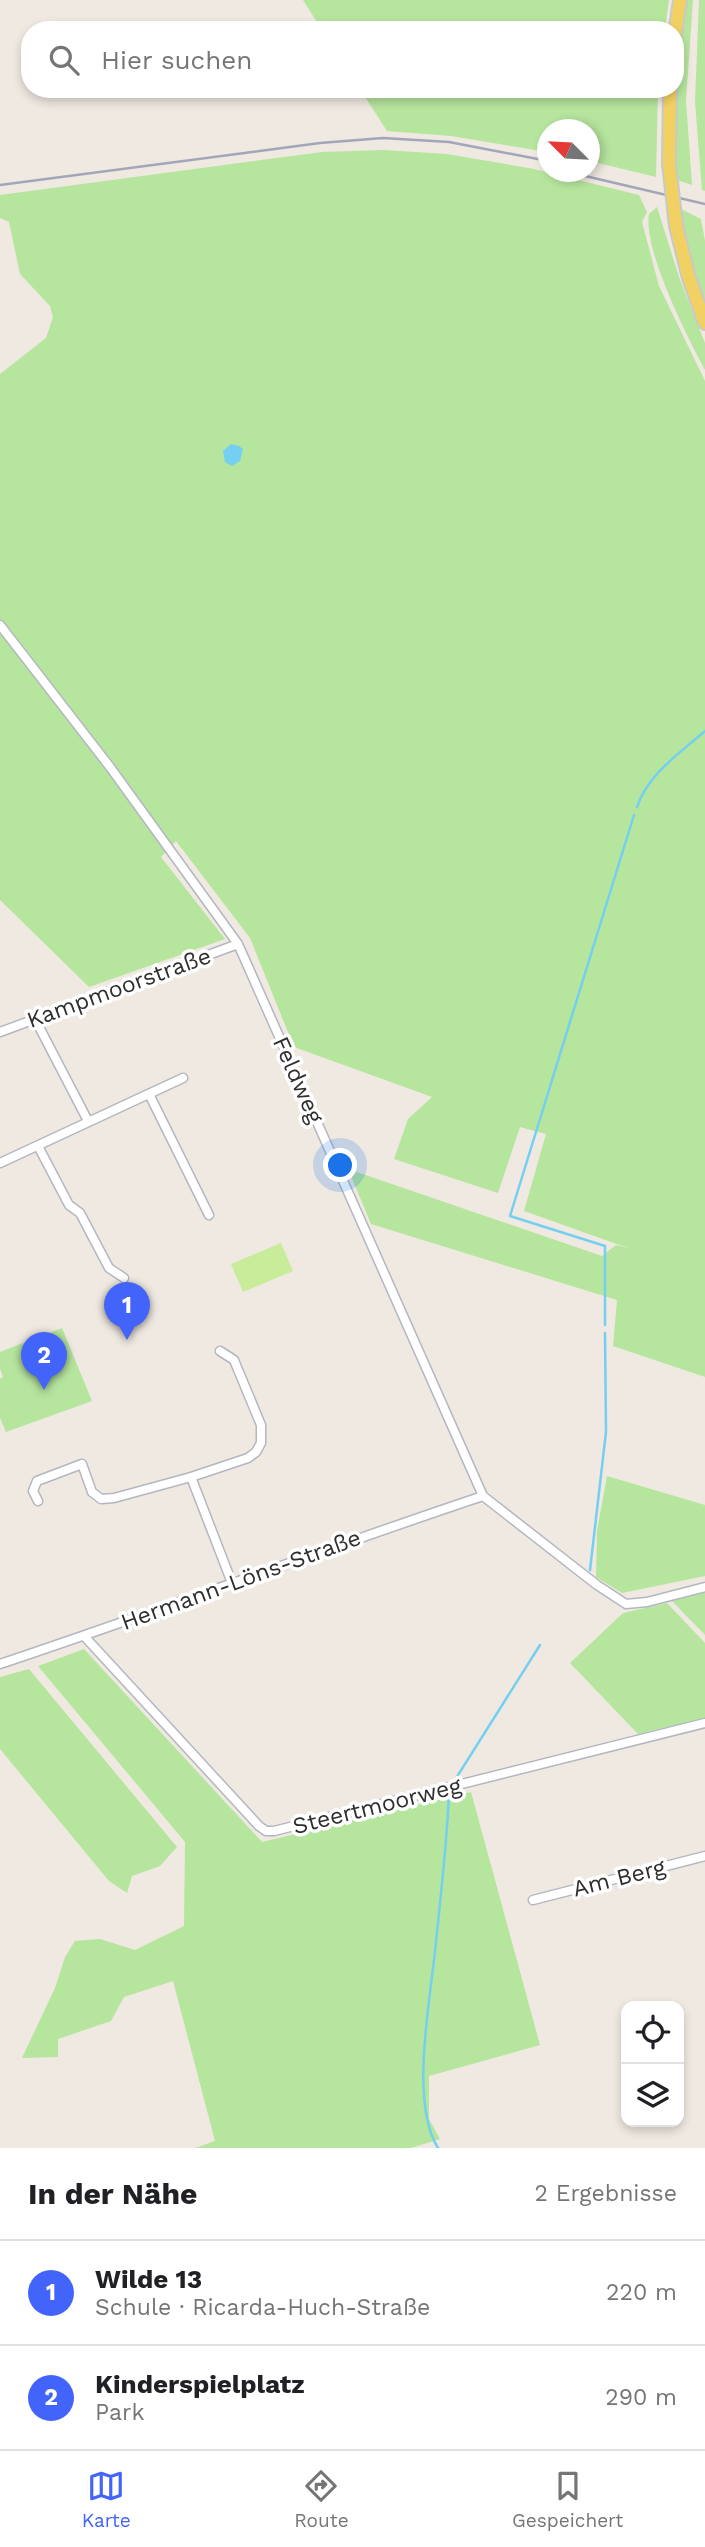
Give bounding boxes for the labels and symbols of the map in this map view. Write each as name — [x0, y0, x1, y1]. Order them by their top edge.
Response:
north arrow — [537, 119, 600, 182]
street label: Kampmoorstraße — [23, 942, 215, 1034]
street label: Feldweg — [267, 1033, 329, 1128]
your location — [323, 1148, 357, 1182]
pin: 1 — [104, 1282, 150, 1340]
pin: 2 — [21, 1332, 67, 1390]
street label: Hermann-Löns-Straße — [117, 1524, 365, 1636]
street label: Steertmoorweg — [290, 1772, 465, 1840]
street label: Am Berg — [570, 1853, 669, 1903]

